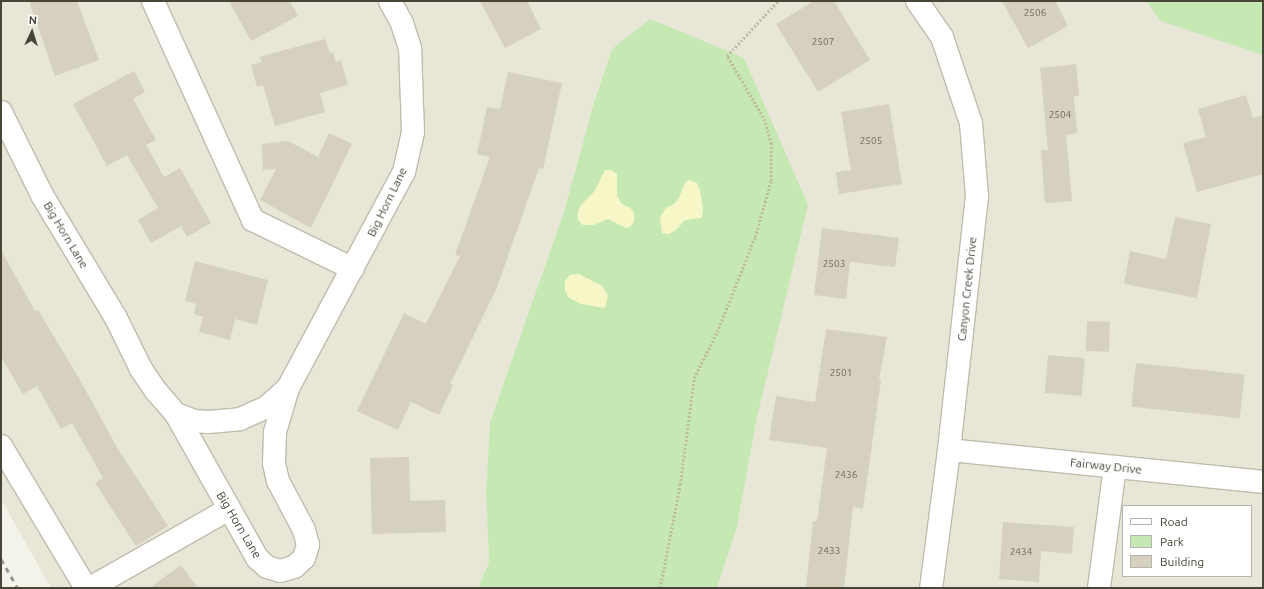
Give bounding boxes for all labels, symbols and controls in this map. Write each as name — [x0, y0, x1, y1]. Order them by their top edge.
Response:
house number: 2506 — [1024, 7, 1046, 19]
north arrow — [12, 12, 52, 52]
text: N — [28, 14, 37, 26]
house number: 2507 — [812, 36, 834, 48]
house number: 2504 — [1049, 109, 1071, 121]
house number: 2505 — [860, 135, 882, 147]
street label: Big Horn Lane — [364, 165, 410, 239]
street label: Big Horn Lane — [40, 199, 92, 271]
street label: Canyon Creek Drive — [954, 236, 980, 342]
house number: 2503 — [823, 258, 845, 270]
house number: 2501 — [830, 367, 852, 379]
street label: Fairway Drive — [1069, 455, 1143, 477]
house number: 2436 — [835, 469, 857, 481]
street label: Big Horn Lane — [213, 489, 265, 561]
legend — [1122, 505, 1252, 577]
text: Road — [1160, 515, 1188, 528]
text: Park — [1160, 535, 1184, 548]
house number: 2433 — [818, 545, 840, 557]
house number: 2434 — [1010, 546, 1032, 558]
text: Building — [1160, 555, 1204, 568]

